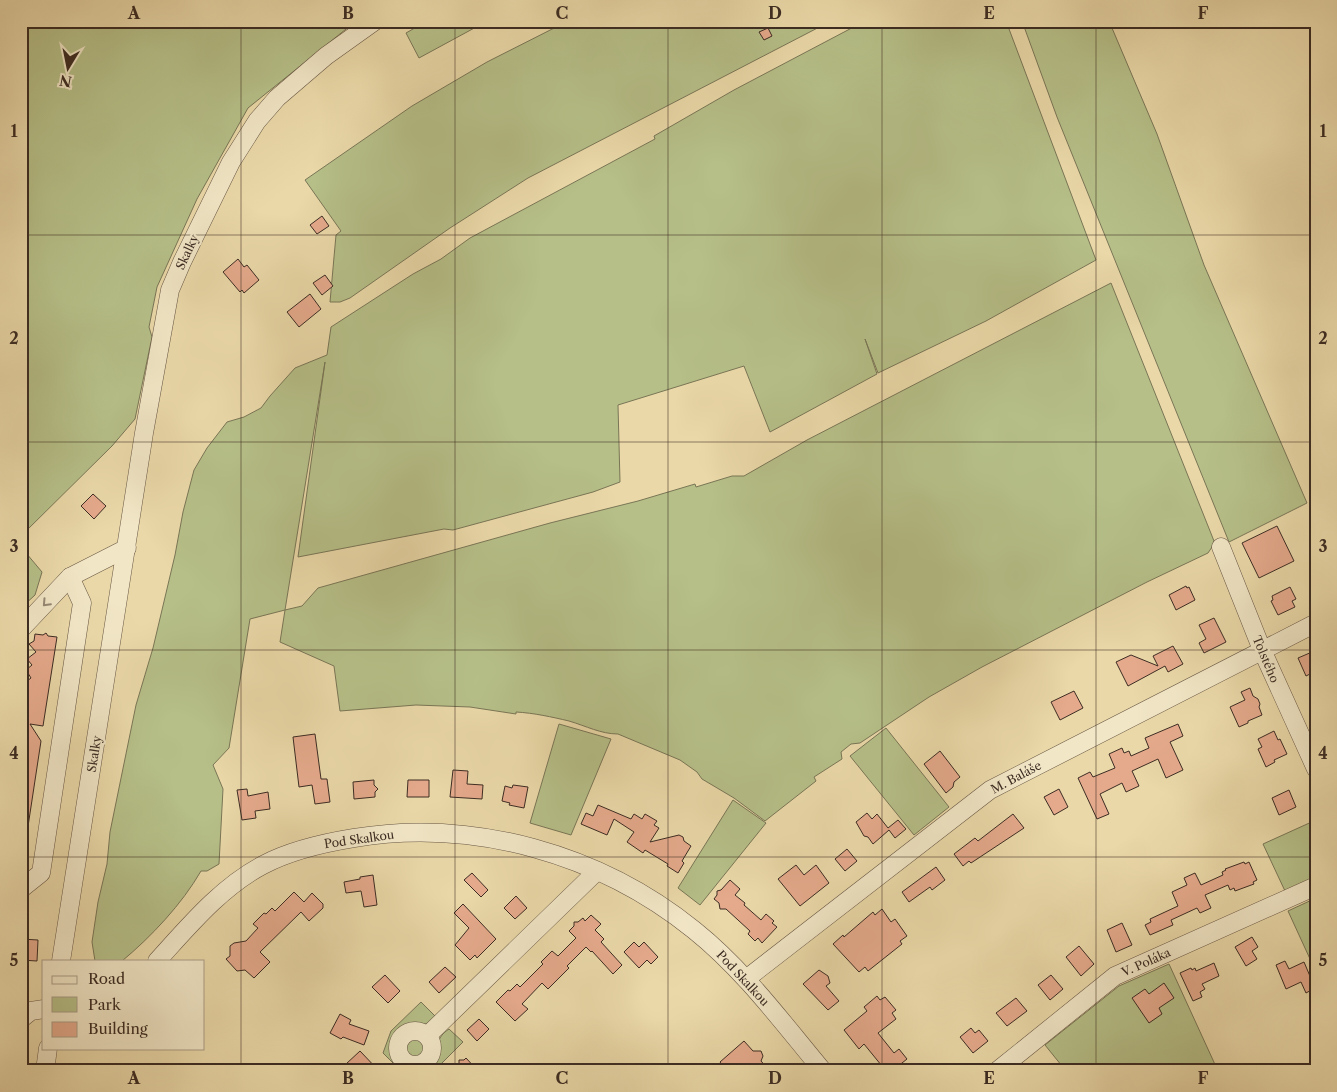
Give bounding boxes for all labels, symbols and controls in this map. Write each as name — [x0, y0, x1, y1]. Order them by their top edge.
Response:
text: A — [127, 3, 141, 23]
text: B — [342, 3, 354, 23]
text: C — [556, 3, 568, 23]
text: D — [768, 3, 782, 23]
text: E — [983, 3, 995, 23]
text: F — [1198, 3, 1209, 23]
north arrow — [42, 42, 92, 92]
text: N — [58, 71, 73, 91]
text: 1 — [10, 121, 18, 141]
text: 1 — [1319, 121, 1327, 141]
street label: Skalky — [172, 232, 202, 272]
text: 2 — [9, 328, 19, 348]
text: 2 — [1318, 328, 1328, 348]
text: 3 — [9, 536, 19, 556]
text: 3 — [1318, 536, 1328, 556]
one-way arrow — [43, 597, 52, 606]
street label: Tolstého — [1249, 633, 1283, 685]
street label: Skalky — [84, 734, 104, 774]
text: 4 — [9, 743, 19, 763]
text: 4 — [1318, 743, 1328, 763]
street label: M. Baláše — [988, 757, 1044, 797]
street label: Pod Skalkou — [323, 827, 396, 851]
street label: V. Poláka — [1118, 944, 1173, 980]
street label: Pod Skalkou — [713, 947, 773, 1009]
text: 5 — [10, 950, 19, 970]
text: 5 — [1319, 950, 1328, 970]
legend — [42, 960, 205, 1050]
text: Road — [88, 969, 125, 988]
text: Park — [88, 995, 122, 1014]
text: Building — [88, 1019, 148, 1038]
text: A — [127, 1068, 141, 1088]
text: B — [342, 1068, 354, 1088]
text: C — [556, 1068, 568, 1088]
text: D — [768, 1068, 782, 1088]
text: E — [983, 1068, 995, 1088]
text: F — [1198, 1068, 1209, 1088]

